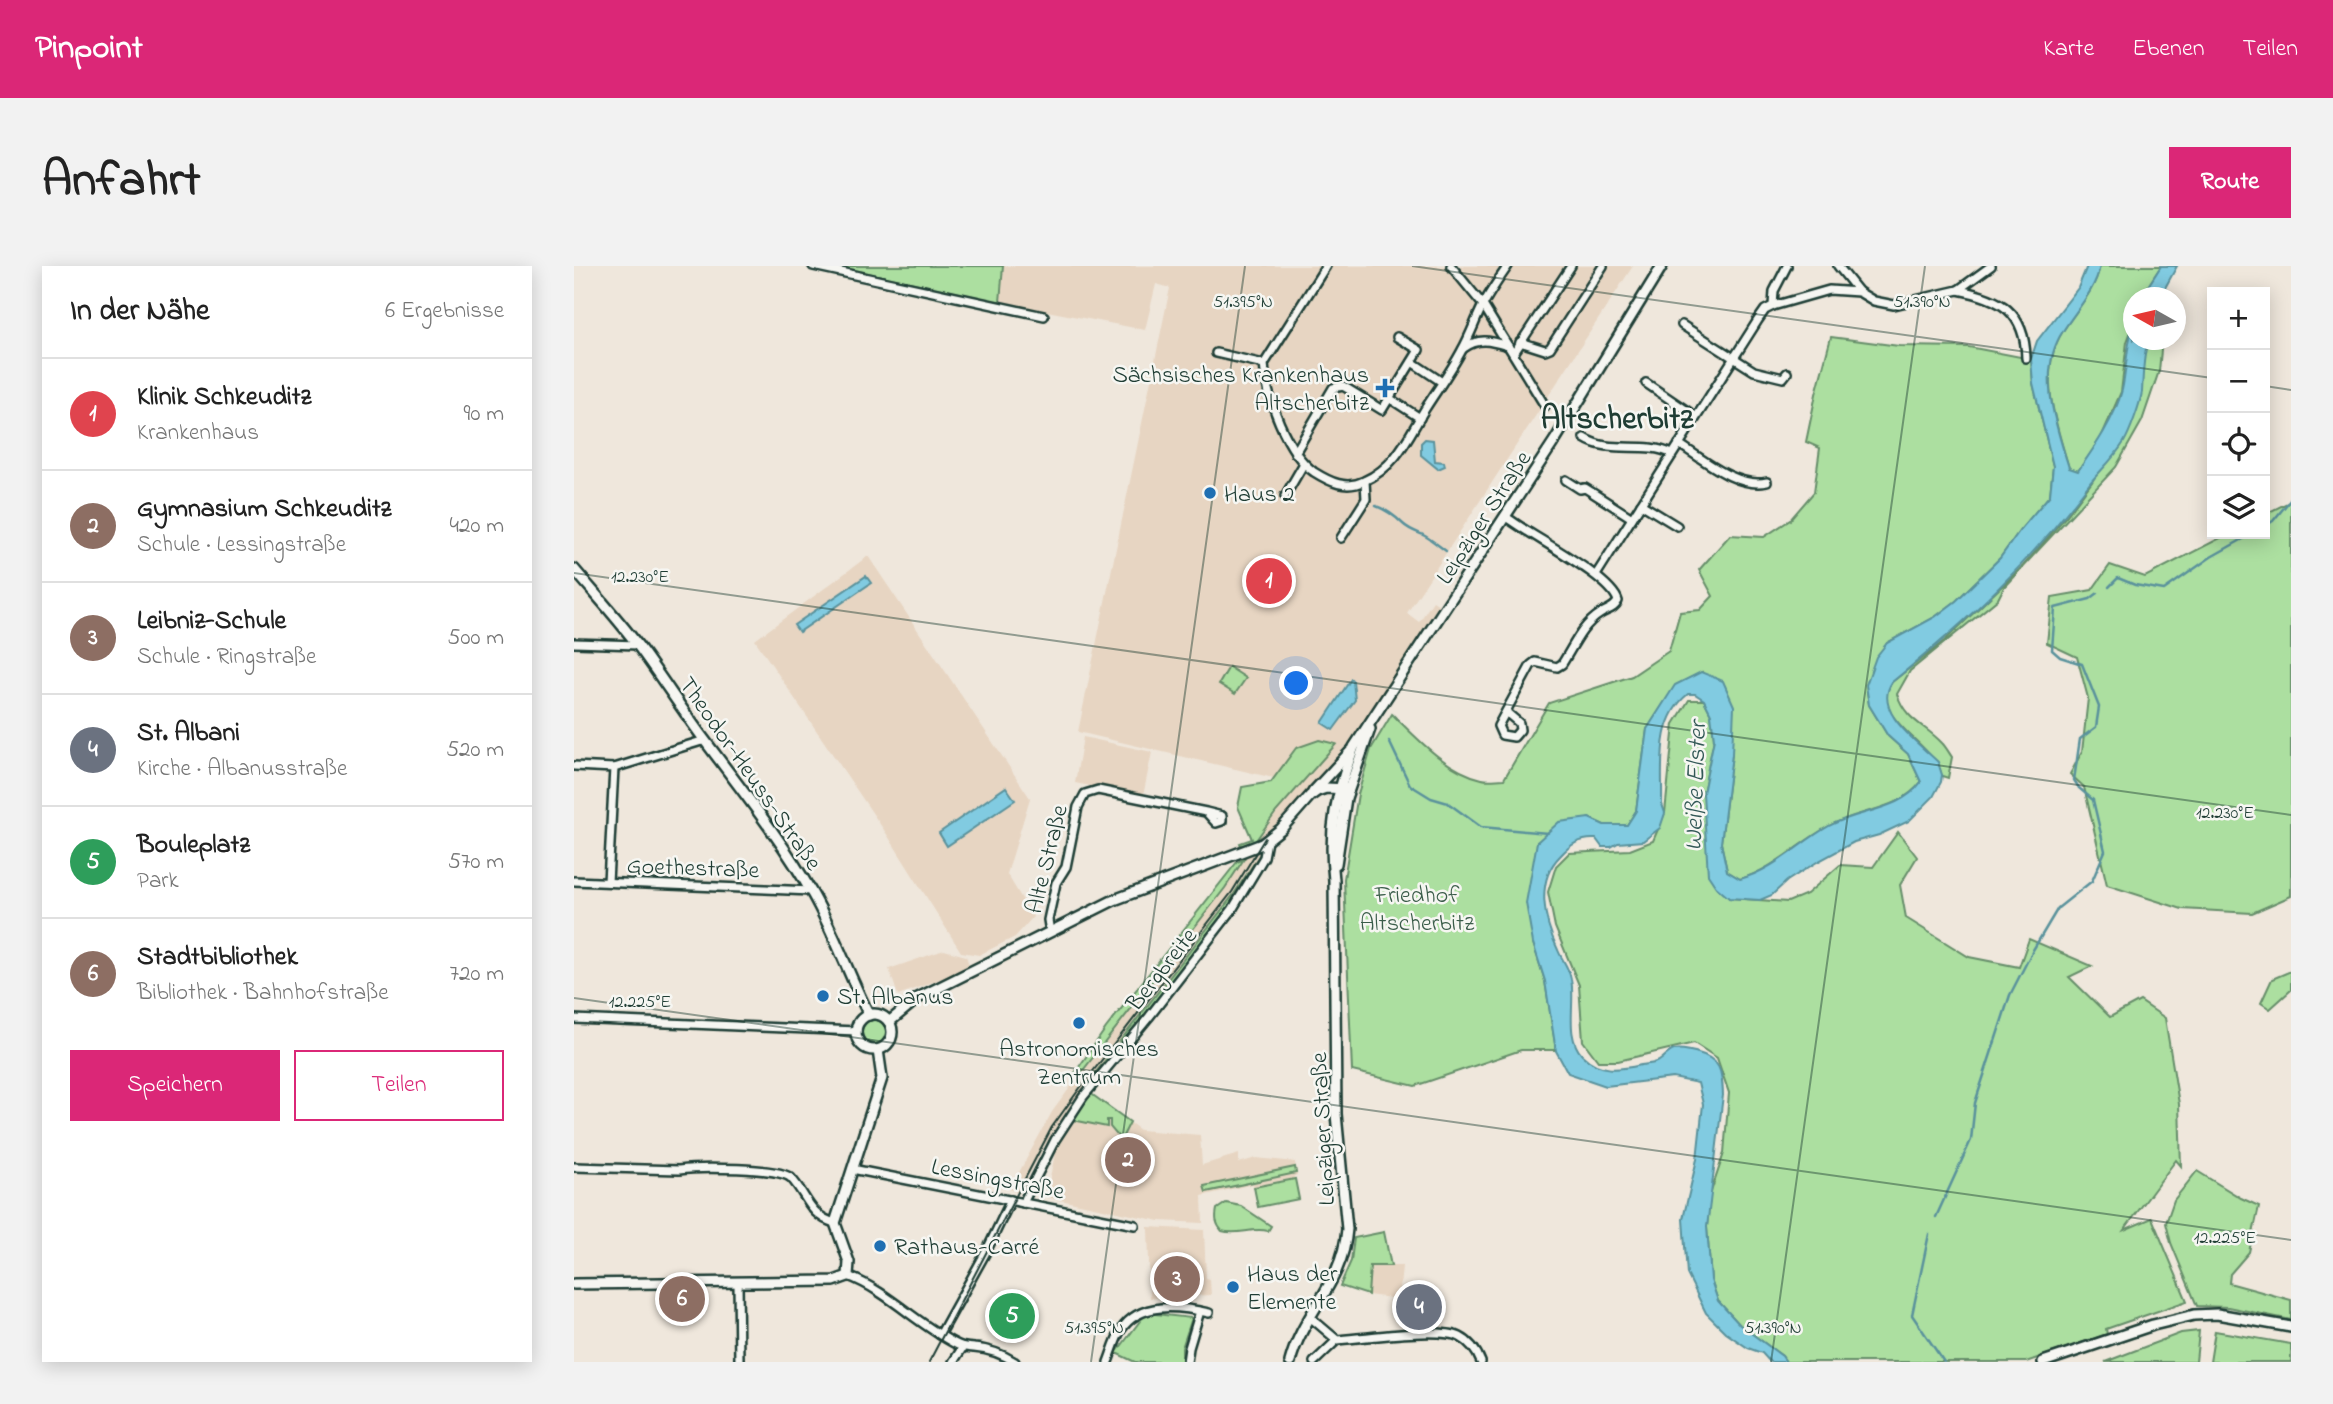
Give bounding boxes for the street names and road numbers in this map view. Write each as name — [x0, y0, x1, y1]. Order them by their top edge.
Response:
street label: Leipziger Straße — [1429, 444, 1542, 592]
street label: Theodor-Heuss-Straße — [669, 670, 829, 879]
street label: Alte Straße — [1018, 801, 1079, 918]
street label: Goethestraße — [626, 850, 760, 889]
street label: Bergbreite — [1118, 921, 1207, 1021]
street label: Leipziger Straße — [1303, 1051, 1346, 1206]
street label: Lessingstraße — [928, 1150, 1067, 1211]

